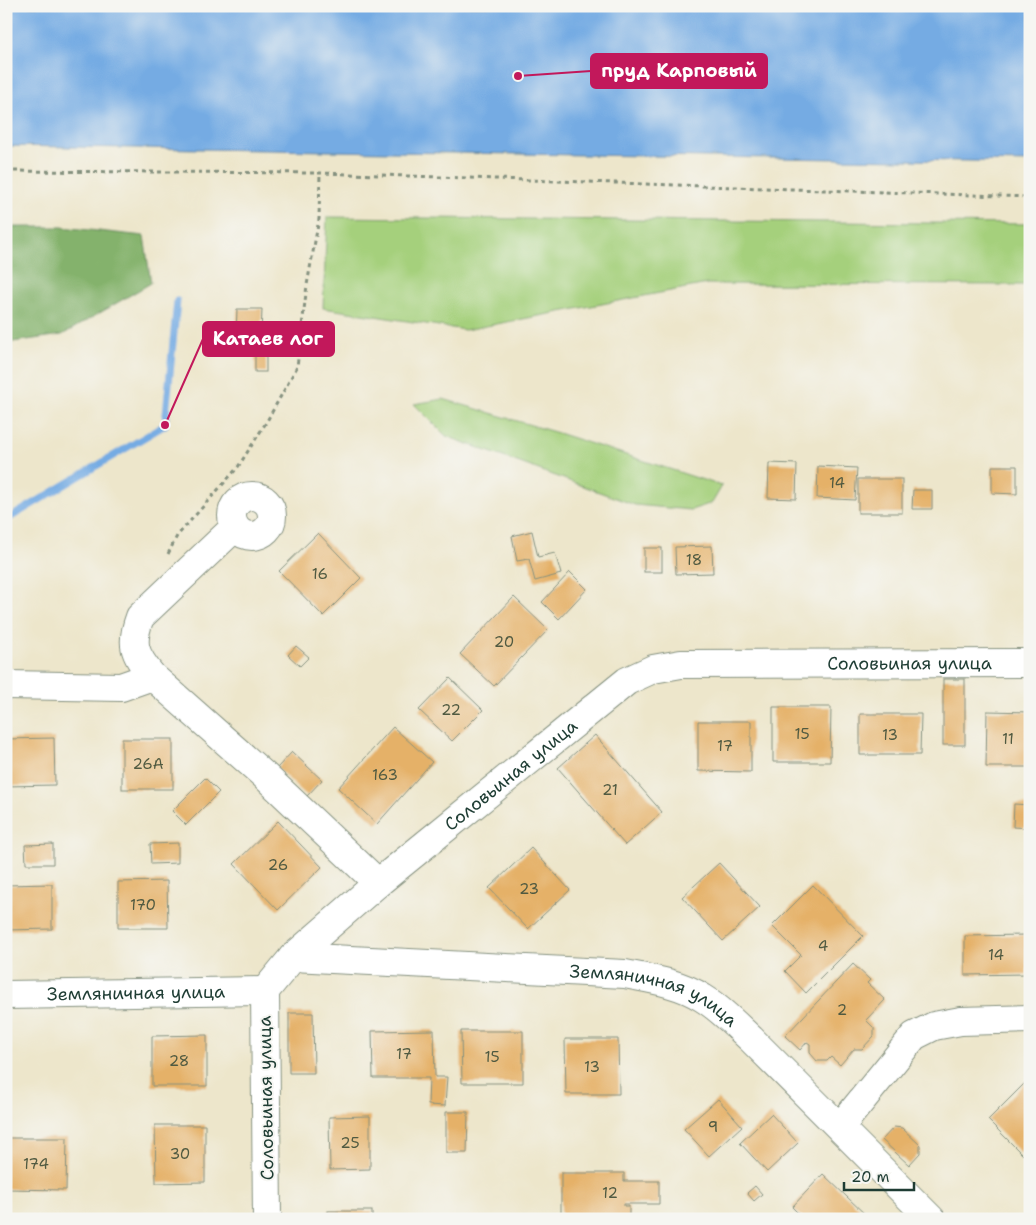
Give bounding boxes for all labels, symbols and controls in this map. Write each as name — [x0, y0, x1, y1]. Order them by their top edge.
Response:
callout: пруд Карповый — [591, 54, 767, 88]
text: пруд Карповый — [601, 58, 757, 83]
callout: Катаев лог — [203, 322, 334, 356]
text: Катаев лог — [213, 326, 323, 351]
house number: 14 — [829, 473, 845, 493]
house number: 18 — [686, 550, 702, 570]
house number: 16 — [312, 564, 328, 584]
house number: 20 — [494, 632, 514, 652]
street label: Соловьиная улица — [827, 651, 992, 676]
house number: 22 — [441, 700, 461, 720]
street label: Соловьиная улица — [439, 714, 583, 836]
house number: 15 — [794, 724, 810, 744]
house number: 13 — [882, 725, 898, 745]
house number: 11 — [1002, 729, 1014, 749]
house number: 17 — [717, 736, 733, 756]
house number: 26А — [132, 754, 164, 774]
house number: 163 — [372, 765, 398, 785]
house number: 21 — [602, 780, 618, 800]
house number: 26 — [268, 855, 288, 875]
house number: 23 — [519, 879, 539, 899]
house number: 170 — [130, 895, 156, 915]
house number: 4 — [818, 936, 828, 956]
house number: 14 — [988, 945, 1004, 965]
street label: Земляничная улица — [569, 959, 743, 1032]
street label: Земляничная улица — [47, 980, 225, 1006]
house number: 2 — [837, 1000, 847, 1020]
street label: Соловьиная улица — [253, 1015, 279, 1181]
house number: 17 — [396, 1044, 412, 1064]
house number: 15 — [484, 1047, 500, 1067]
house number: 28 — [169, 1051, 189, 1071]
house number: 13 — [584, 1057, 600, 1077]
house number: 9 — [708, 1117, 718, 1137]
house number: 25 — [340, 1133, 360, 1153]
house number: 30 — [170, 1144, 190, 1164]
house number: 174 — [23, 1154, 49, 1174]
scale bar — [844, 1160, 914, 1192]
text: 20 m — [851, 1167, 890, 1187]
house number: 12 — [602, 1183, 618, 1203]

